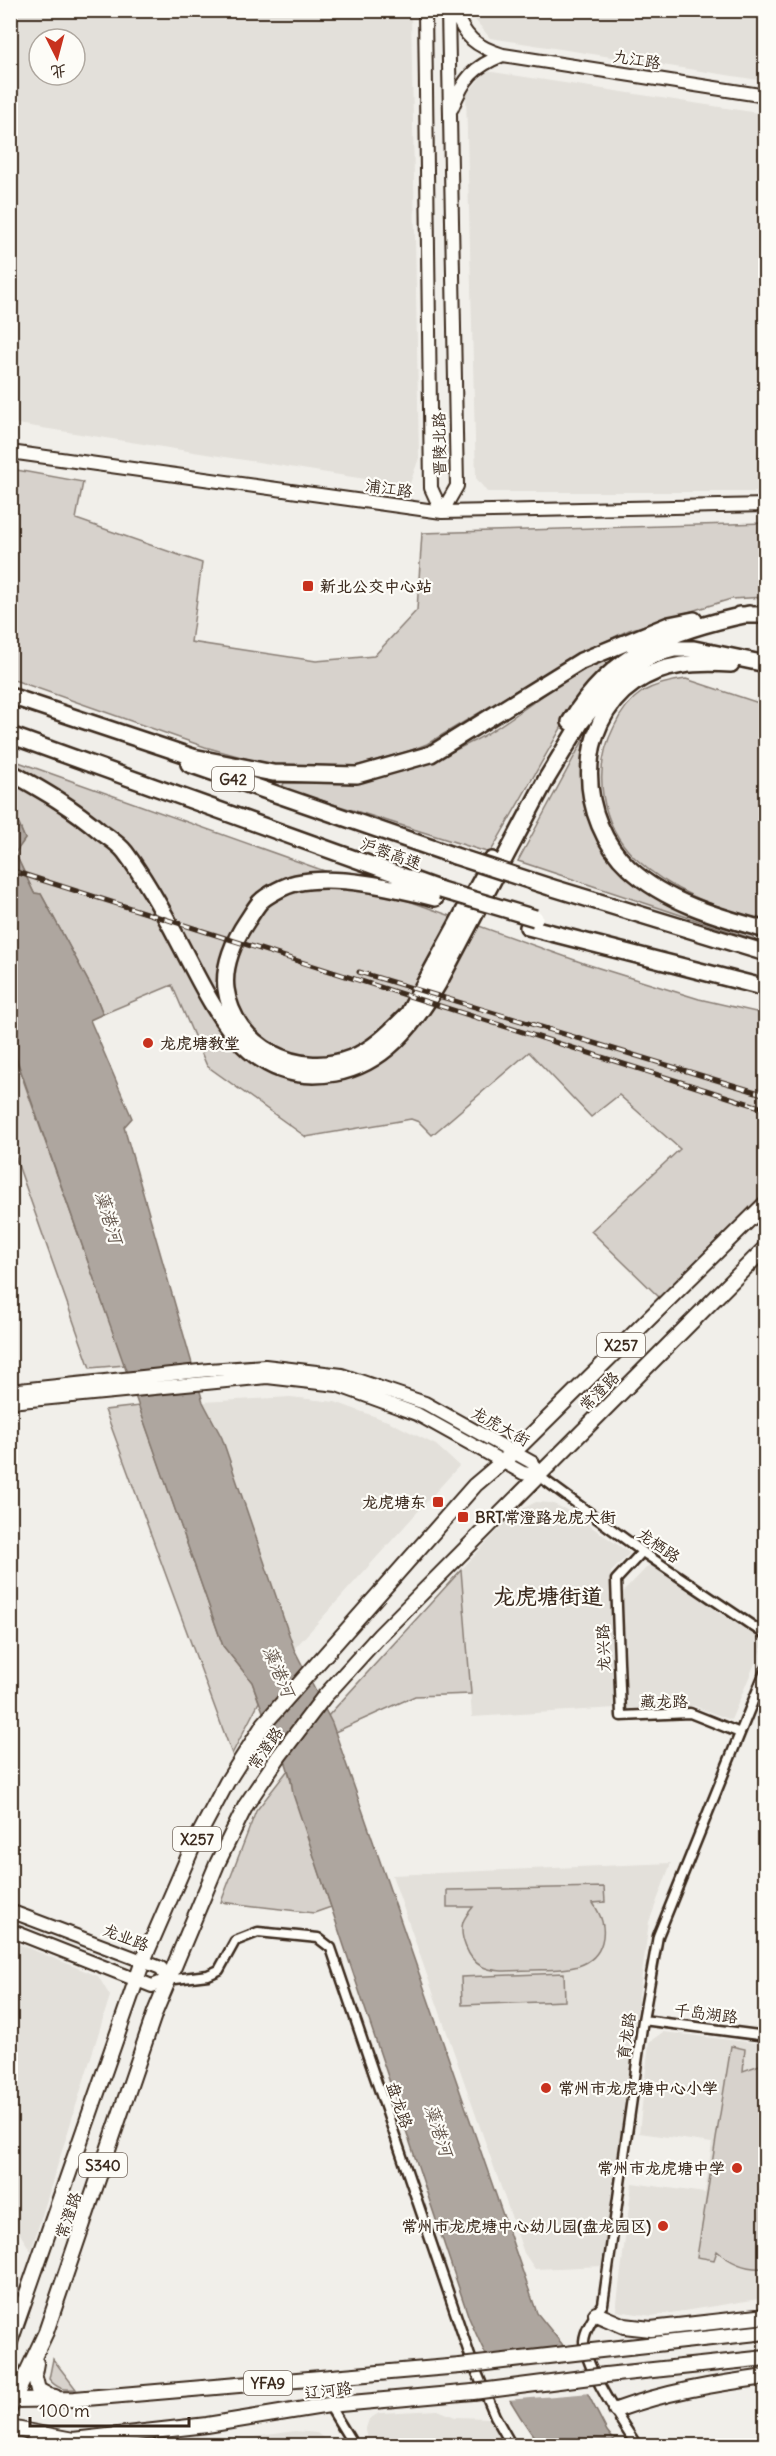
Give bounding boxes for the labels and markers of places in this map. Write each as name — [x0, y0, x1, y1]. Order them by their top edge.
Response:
place label: 新北公交中心站 — [320, 576, 432, 596]
marker: 新北公交中心站 — [301, 579, 315, 593]
place label: 龙虎塘教堂 — [160, 1033, 240, 1053]
marker: 龙虎塘教堂 — [141, 1036, 155, 1050]
place label: 龙虎塘东 — [362, 1492, 426, 1512]
marker: 龙虎塘东 — [431, 1495, 445, 1509]
place label: BRT常澄路龙虎大街 — [475, 1507, 616, 1527]
marker: BRT常澄路龙虎大街 — [456, 1510, 470, 1524]
place label: 常州市龙虎塘中心小学 — [558, 2078, 718, 2098]
marker: 常州市龙虎塘中心小学 — [539, 2081, 553, 2095]
place label: 常州市龙虎塘中学 — [597, 2158, 725, 2178]
marker: 常州市龙虎塘中学 — [730, 2161, 744, 2175]
place label: 常州市龙虎塘中心幼儿园(盘龙园区) — [401, 2216, 651, 2237]
marker: 常州市龙虎塘中心幼儿园(盘龙园区) — [656, 2219, 670, 2233]

